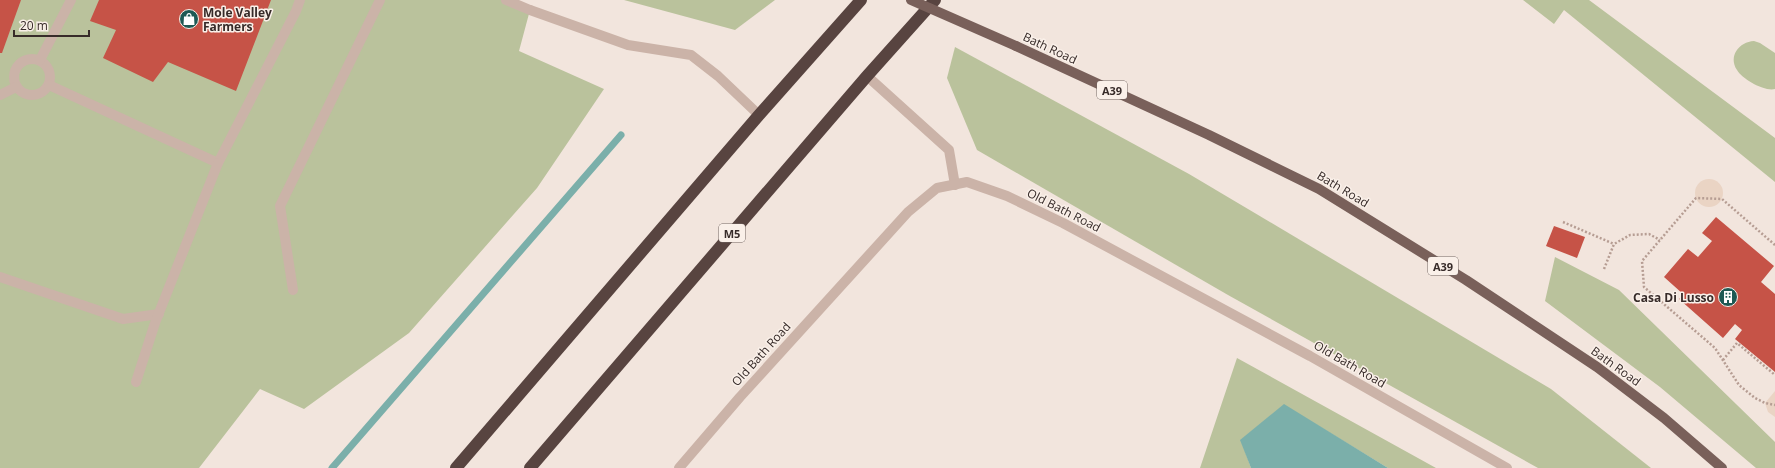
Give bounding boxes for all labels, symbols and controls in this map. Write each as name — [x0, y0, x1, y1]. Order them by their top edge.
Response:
place label: Mole Valley Farmers — [203, 4, 272, 35]
shop icon: Mole Valley Farmers — [178, 8, 200, 30]
scale bar — [14, 12, 89, 38]
text: 20 m — [20, 17, 48, 34]
street label: Bath Road — [1020, 28, 1080, 68]
road number: A39 — [1097, 81, 1127, 99]
street label: Bath Road — [1314, 167, 1372, 211]
street label: Old Bath Road — [1024, 184, 1104, 236]
road number: M5 — [719, 224, 745, 242]
road number: A39 — [1428, 257, 1458, 275]
building icon: Casa Di Lusso — [1717, 286, 1739, 308]
place label: Casa Di Lusso — [1633, 289, 1714, 306]
street label: Old Bath Road — [728, 318, 794, 390]
street label: Old Bath Road — [1311, 336, 1389, 392]
street label: Bath Road — [1588, 342, 1644, 390]

